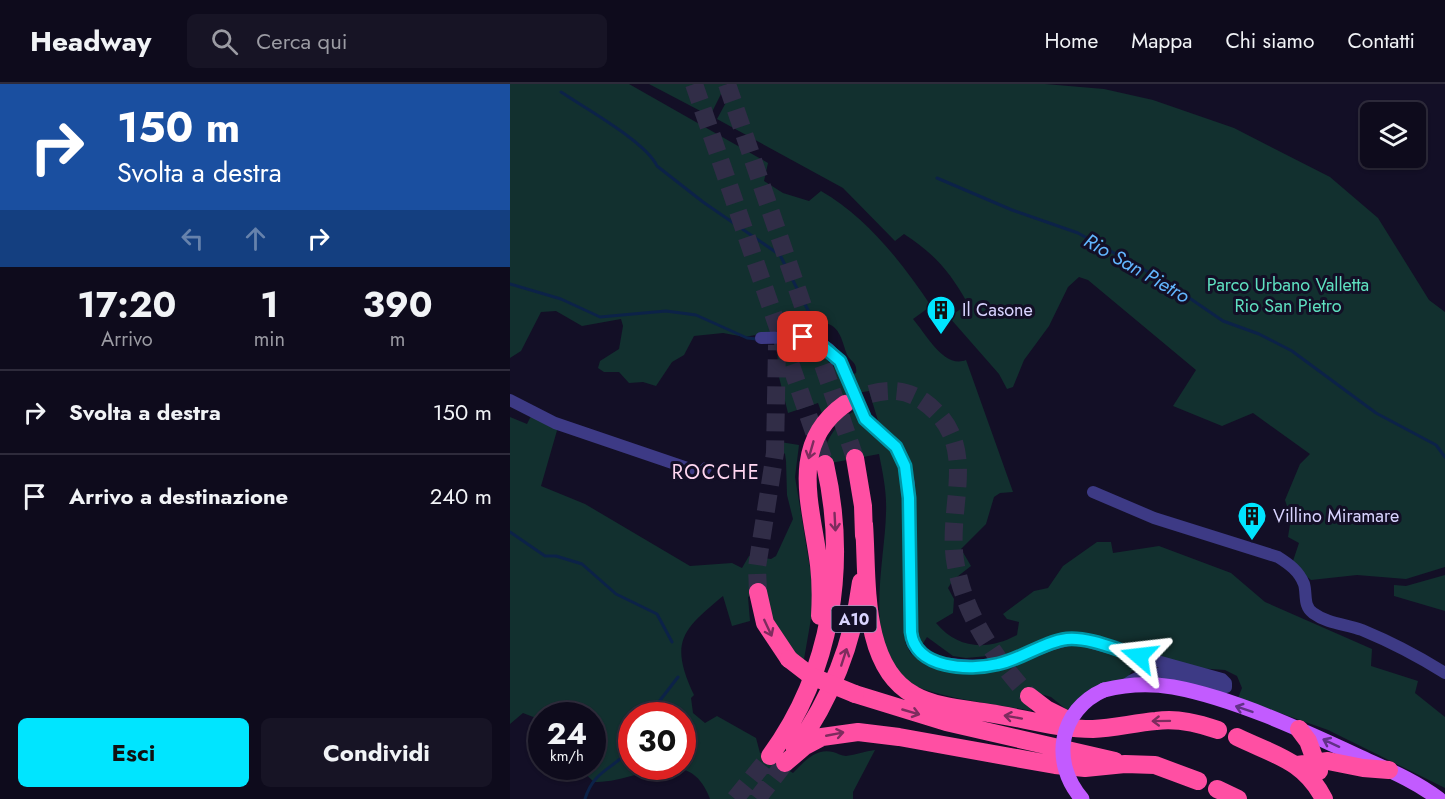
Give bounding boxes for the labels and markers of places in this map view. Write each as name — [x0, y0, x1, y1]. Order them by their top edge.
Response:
building icon: Il Casone — [925, 294, 957, 336]
place label: Il Casone — [962, 297, 1033, 323]
pin — [777, 311, 828, 362]
building icon: Villino Miramare — [1236, 500, 1268, 542]
place label: Villino Miramare — [1273, 503, 1399, 529]

